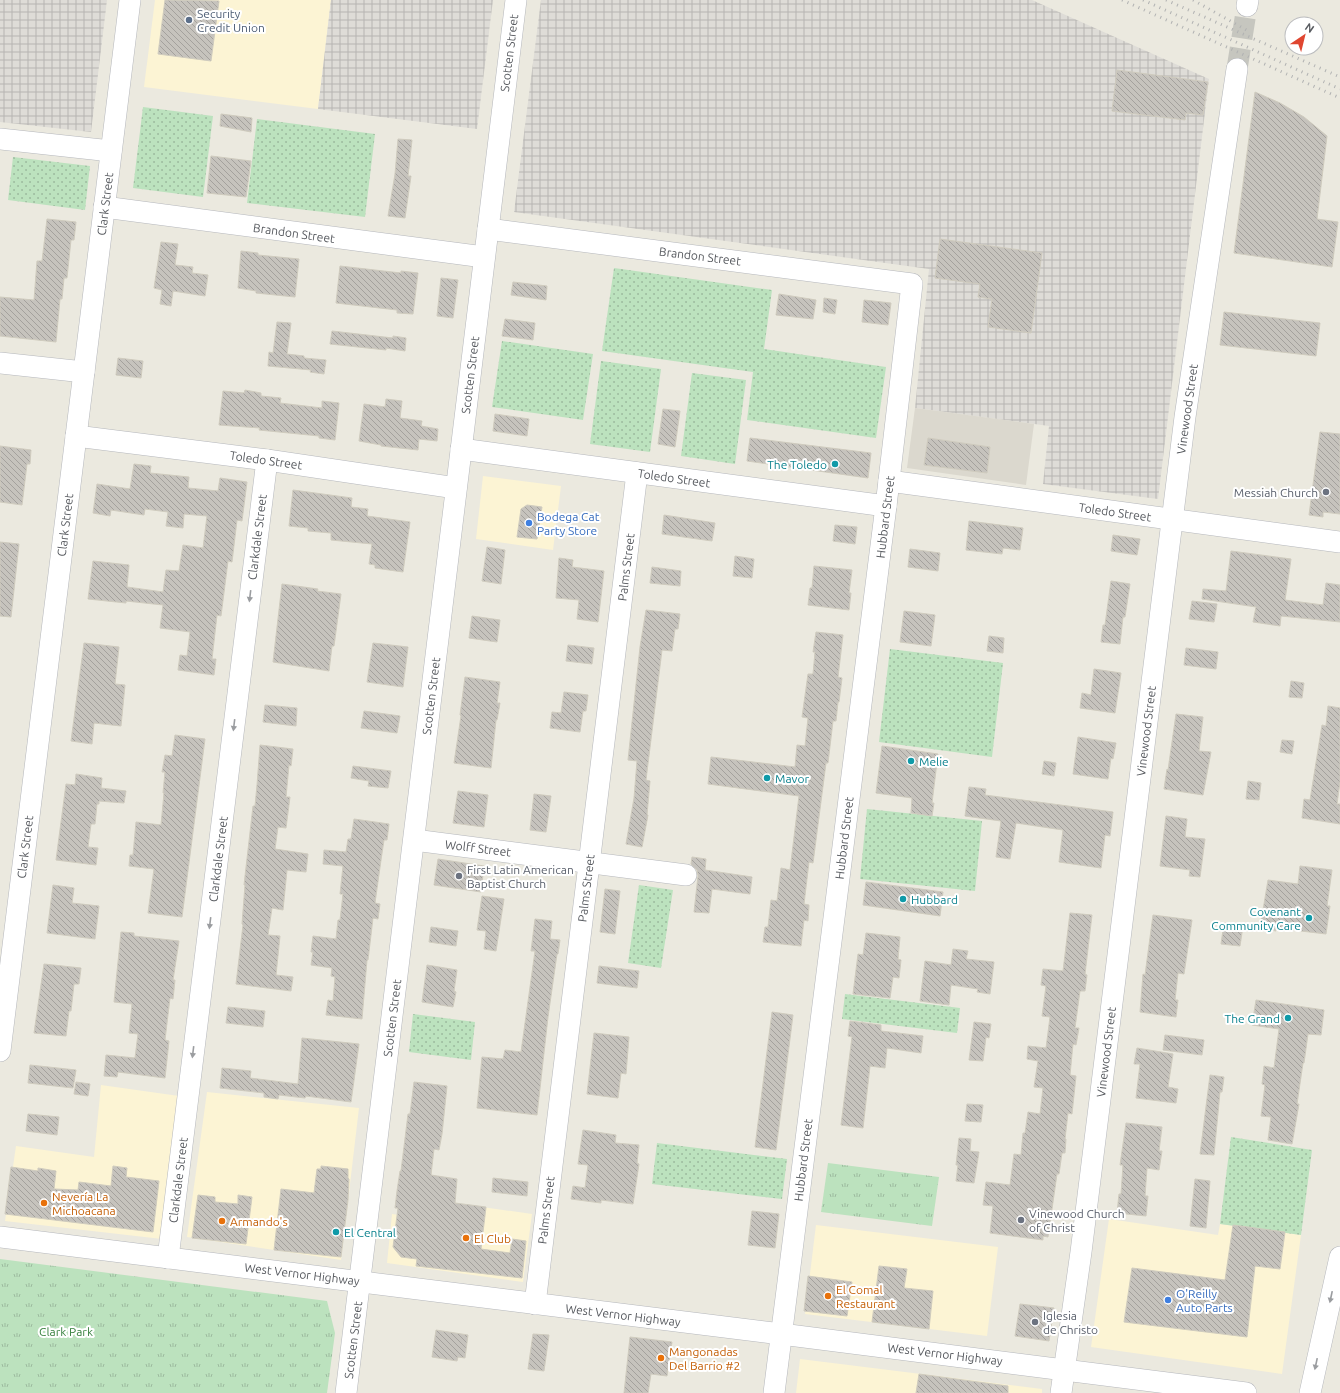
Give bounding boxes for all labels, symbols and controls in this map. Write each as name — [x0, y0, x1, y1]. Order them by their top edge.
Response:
place label: Security Credit Union — [197, 7, 265, 34]
street label: Scotten Street — [498, 13, 520, 93]
marker: Security Credit Union — [184, 15, 194, 25]
north arrow — [1284, 16, 1324, 56]
text: N — [1303, 21, 1317, 35]
street label: Clark Street — [95, 171, 115, 236]
street label: Brandon Street — [252, 221, 336, 245]
street label: Brandon Street — [658, 245, 742, 268]
street label: Scotten Street — [459, 335, 481, 415]
street label: Vinewood Street — [1174, 363, 1200, 455]
street label: Toledo Street — [229, 448, 303, 472]
place label: The Toledo — [767, 458, 827, 471]
marker: The Toledo — [830, 459, 840, 469]
street label: Toledo Street — [637, 466, 711, 490]
street label: Hubbard Street — [873, 475, 897, 559]
place label: Messiah Church — [1234, 486, 1318, 499]
marker: Messiah Church — [1321, 487, 1331, 497]
street label: Clark Street — [55, 492, 75, 557]
street label: Clarkdale Street — [245, 493, 269, 581]
street label: Toledo Street — [1078, 500, 1152, 524]
place label: Bodega Cat Party Store — [537, 510, 600, 537]
marker: Bodega Cat Party Store — [524, 518, 534, 528]
street label: Palms Street — [615, 532, 637, 602]
one-way arrow — [247, 590, 253, 602]
street label: Scotten Street — [420, 656, 442, 736]
street label: Vinewood Street — [1134, 685, 1158, 777]
one-way arrow — [231, 719, 237, 731]
place label: Melie — [919, 755, 949, 768]
marker: Melie — [906, 756, 916, 766]
place label: Mavor — [775, 772, 809, 785]
marker: Mavor — [762, 773, 772, 783]
street label: Hubbard Street — [832, 796, 856, 880]
street label: Clark Street — [15, 814, 35, 879]
street label: Clarkdale Street — [206, 815, 230, 903]
street label: Wolff Street — [444, 837, 512, 859]
street label: Palms Street — [575, 853, 597, 923]
place label: First Latin American Baptist Church — [467, 863, 574, 890]
marker: First Latin American Baptist Church — [454, 871, 464, 881]
place label: Hubbard — [911, 893, 958, 906]
marker: Hubbard — [898, 894, 908, 904]
place label: Covenant Community Care — [1211, 905, 1301, 932]
marker: Covenant Community Care — [1304, 913, 1314, 923]
one-way arrow — [206, 917, 213, 929]
street label: Scotten Street — [381, 978, 403, 1058]
street label: Vinewood Street — [1094, 1006, 1118, 1098]
place label: The Grand — [1225, 1012, 1280, 1025]
marker: The Grand — [1283, 1013, 1293, 1023]
one-way arrow — [190, 1046, 197, 1058]
street label: Hubbard Street — [791, 1118, 815, 1202]
street label: Clarkdale Street — [166, 1136, 190, 1224]
street label: Palms Street — [535, 1175, 557, 1245]
place label: Nevería La Michoacana — [52, 1190, 116, 1217]
marker: Nevería La Michoacana — [39, 1198, 49, 1208]
place label: Vinewood Church of Christ — [1029, 1207, 1125, 1234]
place label: Armando's — [230, 1215, 288, 1228]
marker: Vinewood Church of Christ — [1016, 1215, 1026, 1225]
marker: Armando's — [217, 1216, 227, 1226]
place label: El Central — [344, 1226, 396, 1239]
marker: El Central — [331, 1227, 341, 1237]
place label: El Club — [474, 1232, 511, 1245]
marker: El Club — [461, 1233, 471, 1243]
street label: West Vernor Highway — [244, 1260, 361, 1288]
place label: El Comal Restaurant — [836, 1283, 896, 1310]
place label: O'Reilly Auto Parts — [1176, 1287, 1233, 1314]
one-way arrow — [1327, 1290, 1333, 1303]
marker: El Comal Restaurant — [823, 1291, 833, 1301]
marker: O'Reilly Auto Parts — [1163, 1295, 1173, 1305]
street label: Scotten Street — [342, 1300, 364, 1380]
street label: West Vernor Highway — [565, 1301, 682, 1329]
place label: Iglesia de Christo — [1043, 1309, 1098, 1336]
marker: Iglesia de Christo — [1030, 1317, 1040, 1327]
park label: Clark Park — [39, 1325, 93, 1338]
street label: West Vernor Highway — [887, 1340, 1004, 1368]
place label: Mangonadas Del Barrio #2 — [669, 1345, 740, 1372]
marker: Mangonadas Del Barrio #2 — [656, 1353, 666, 1363]
one-way arrow — [1313, 1357, 1319, 1370]

